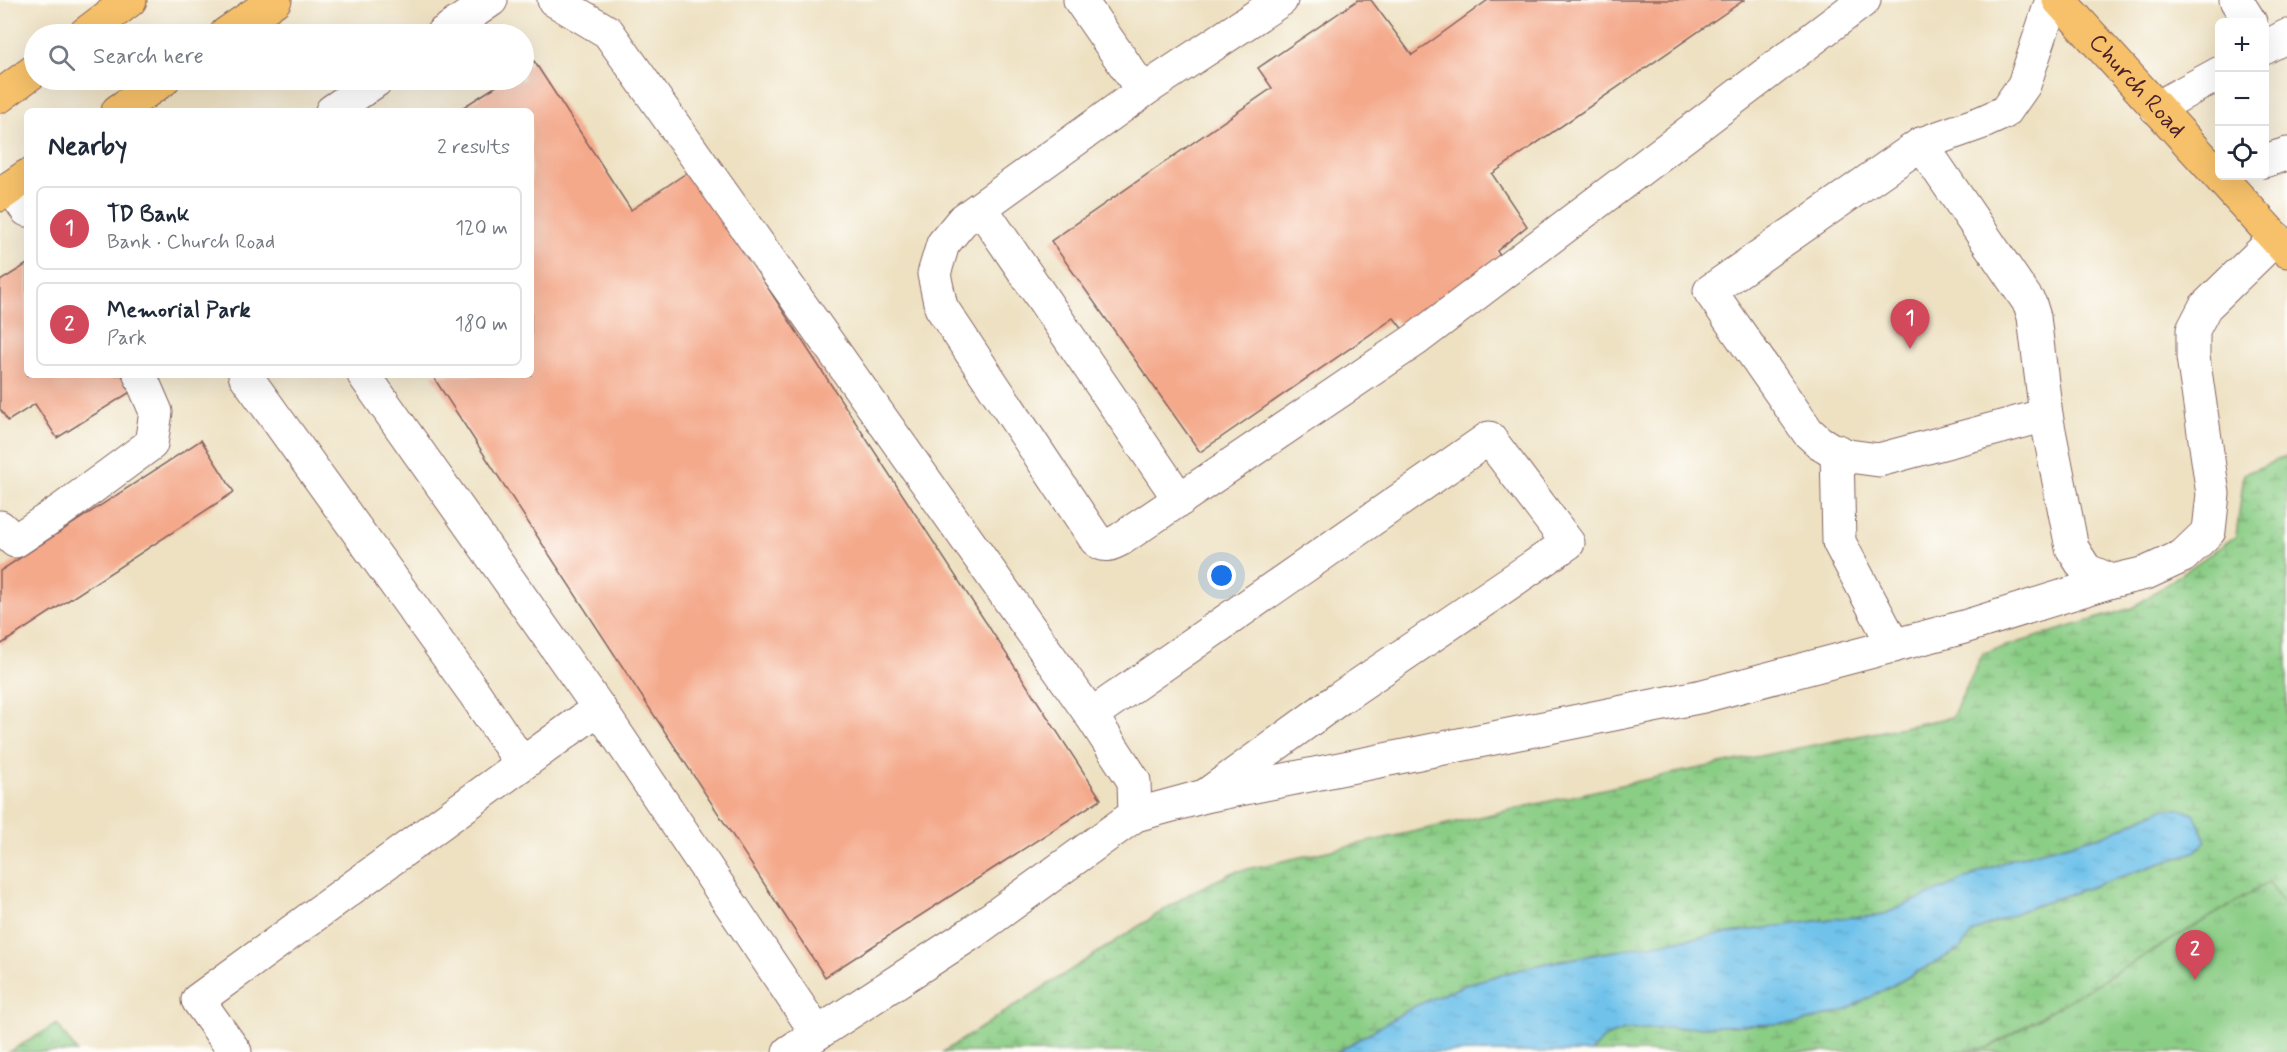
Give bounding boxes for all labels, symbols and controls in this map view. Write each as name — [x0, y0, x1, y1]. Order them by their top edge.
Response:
map controls — [2215, 18, 2269, 180]
button: + — [2215, 18, 2269, 72]
search box — [24, 24, 534, 90]
street label: Church Road — [2082, 27, 2192, 145]
icon: search — [45, 41, 78, 74]
text: Search here — [93, 43, 204, 71]
button: − — [2215, 72, 2269, 126]
button: locate — [2215, 126, 2269, 180]
text: Nearby — [48, 130, 127, 164]
text: 2 results — [437, 134, 510, 161]
text: TD Bank — [107, 201, 189, 229]
text: 1 — [65, 215, 74, 242]
text: 120 m — [455, 215, 508, 242]
text: Bank · Church Road — [107, 229, 275, 256]
text: Memorial Park — [107, 297, 251, 325]
pin: 1 — [1890, 300, 1930, 349]
text: 2 — [65, 311, 74, 338]
text: 180 m — [455, 311, 508, 338]
text: Park — [107, 325, 147, 352]
your location — [1207, 561, 1236, 590]
pin: 2 — [2176, 930, 2214, 980]

